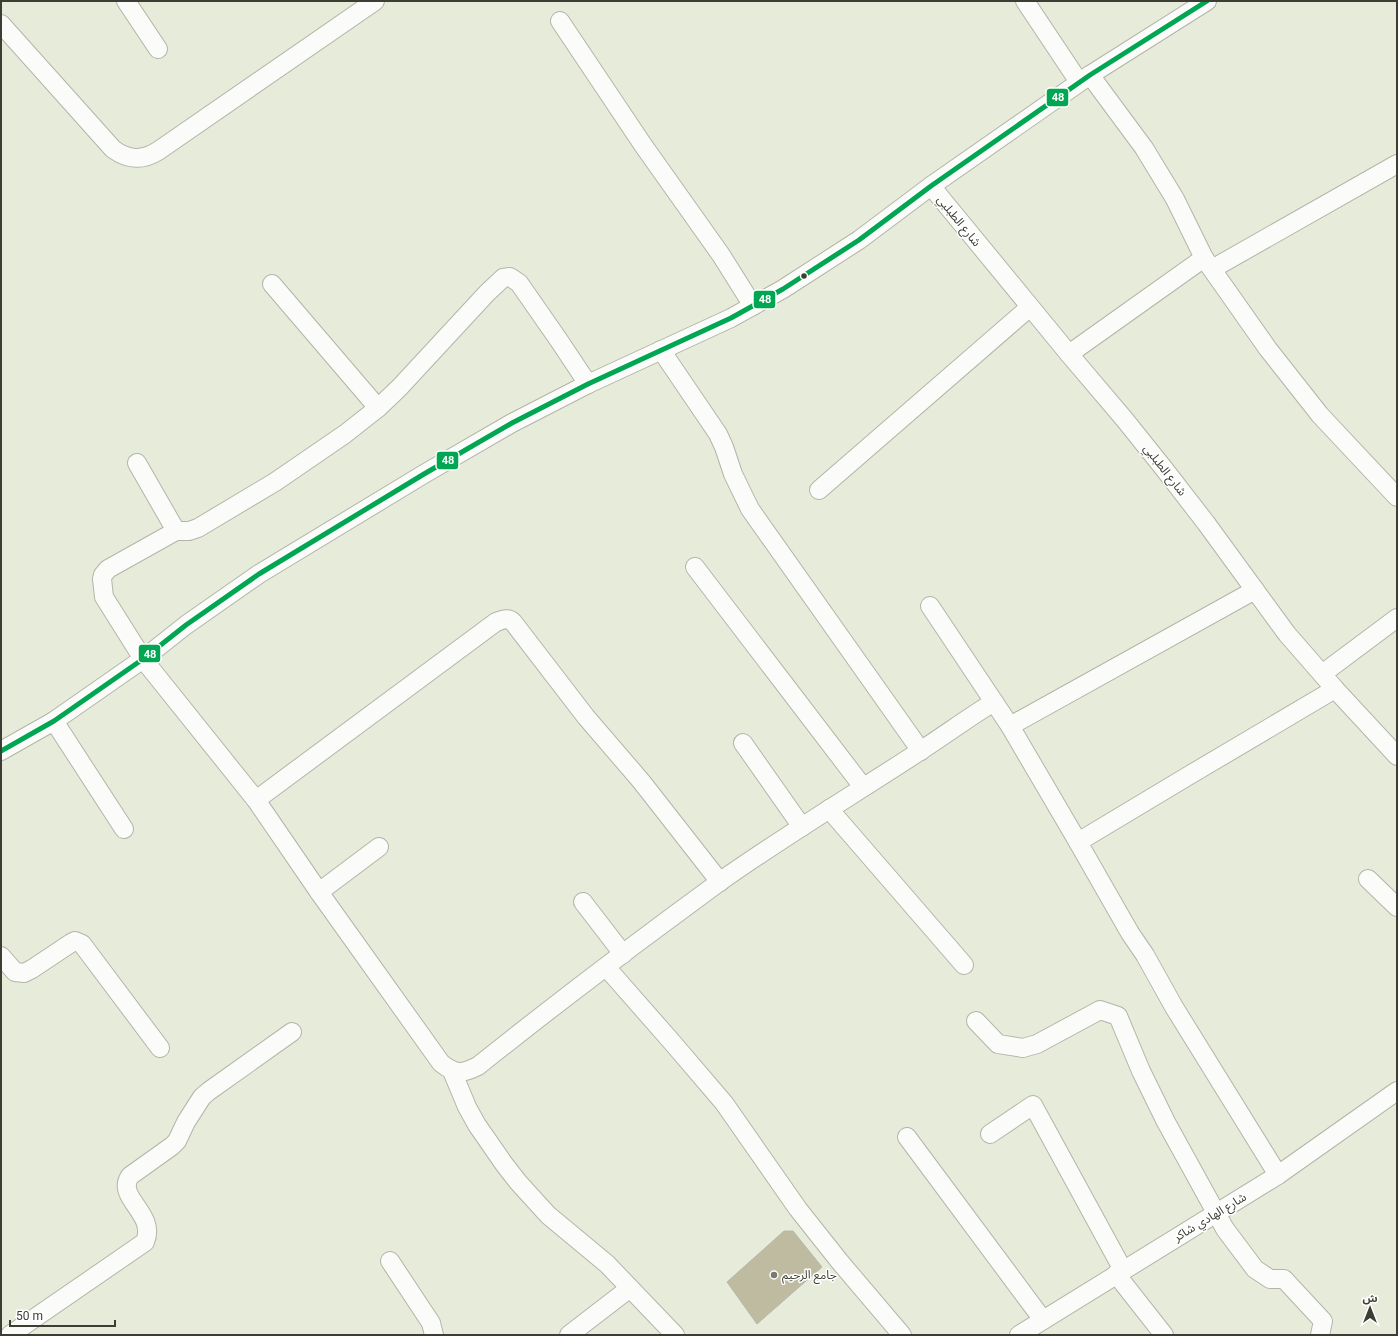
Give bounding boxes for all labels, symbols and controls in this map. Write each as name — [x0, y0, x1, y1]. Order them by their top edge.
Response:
line badge: 48 — [1046, 88, 1069, 107]
text: 48 — [1052, 91, 1064, 104]
street label: شارع الطبلبي — [932, 193, 984, 251]
unlabelled marker — [799, 271, 809, 281]
line badge: 48 — [753, 290, 776, 309]
text: 48 — [759, 293, 771, 306]
street label: شارع الطبلبي — [1138, 441, 1189, 500]
line badge: 48 — [436, 451, 459, 470]
text: 48 — [442, 454, 454, 467]
line badge: 48 — [138, 644, 161, 663]
text: 48 — [144, 648, 156, 661]
street label: شارع الهادي شاكر — [1170, 1190, 1250, 1247]
place label: جامع الرحيم — [782, 1268, 837, 1284]
marker: جامع الرحيم — [769, 1270, 779, 1280]
north arrow — [1350, 1288, 1390, 1328]
text: ش — [1362, 1292, 1378, 1305]
scale bar — [10, 1302, 115, 1328]
text: 50 m — [16, 1309, 43, 1323]

